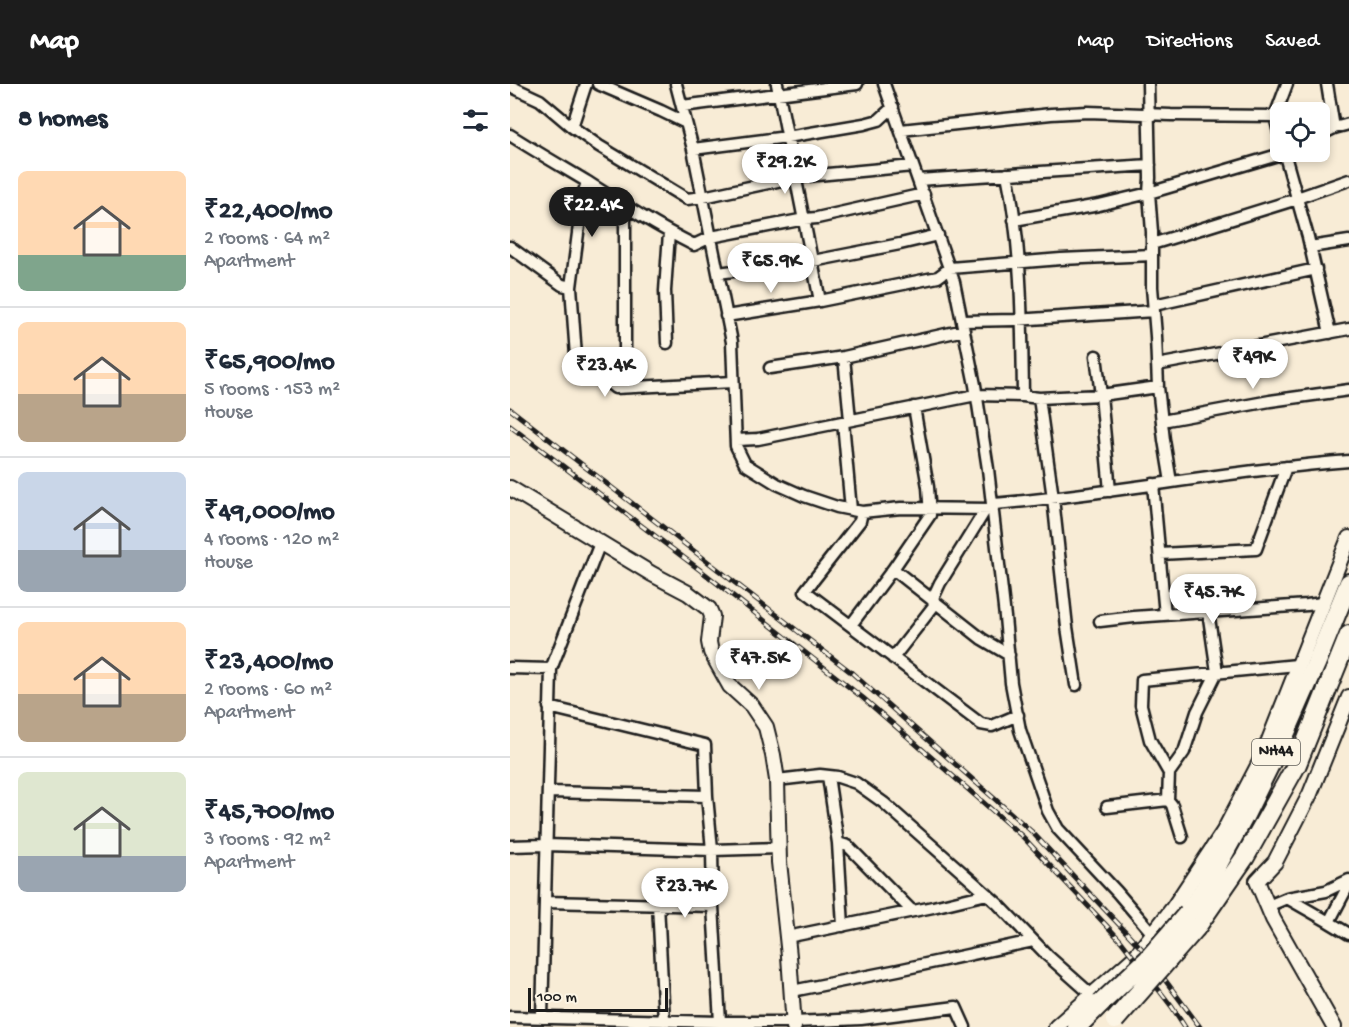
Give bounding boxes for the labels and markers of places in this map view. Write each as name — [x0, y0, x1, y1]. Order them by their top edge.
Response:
pin: ₹29.2K — [736, 144, 834, 195]
pin: ₹22.4K — [543, 187, 641, 238]
pin: ₹65.9K — [722, 243, 820, 294]
pin: ₹49K — [1217, 339, 1289, 390]
pin: ₹23.4K — [556, 347, 654, 398]
pin: ₹45.7K — [1164, 574, 1262, 625]
pin: ₹47.5K — [710, 640, 808, 691]
pin: ₹23.7K — [636, 868, 734, 919]

